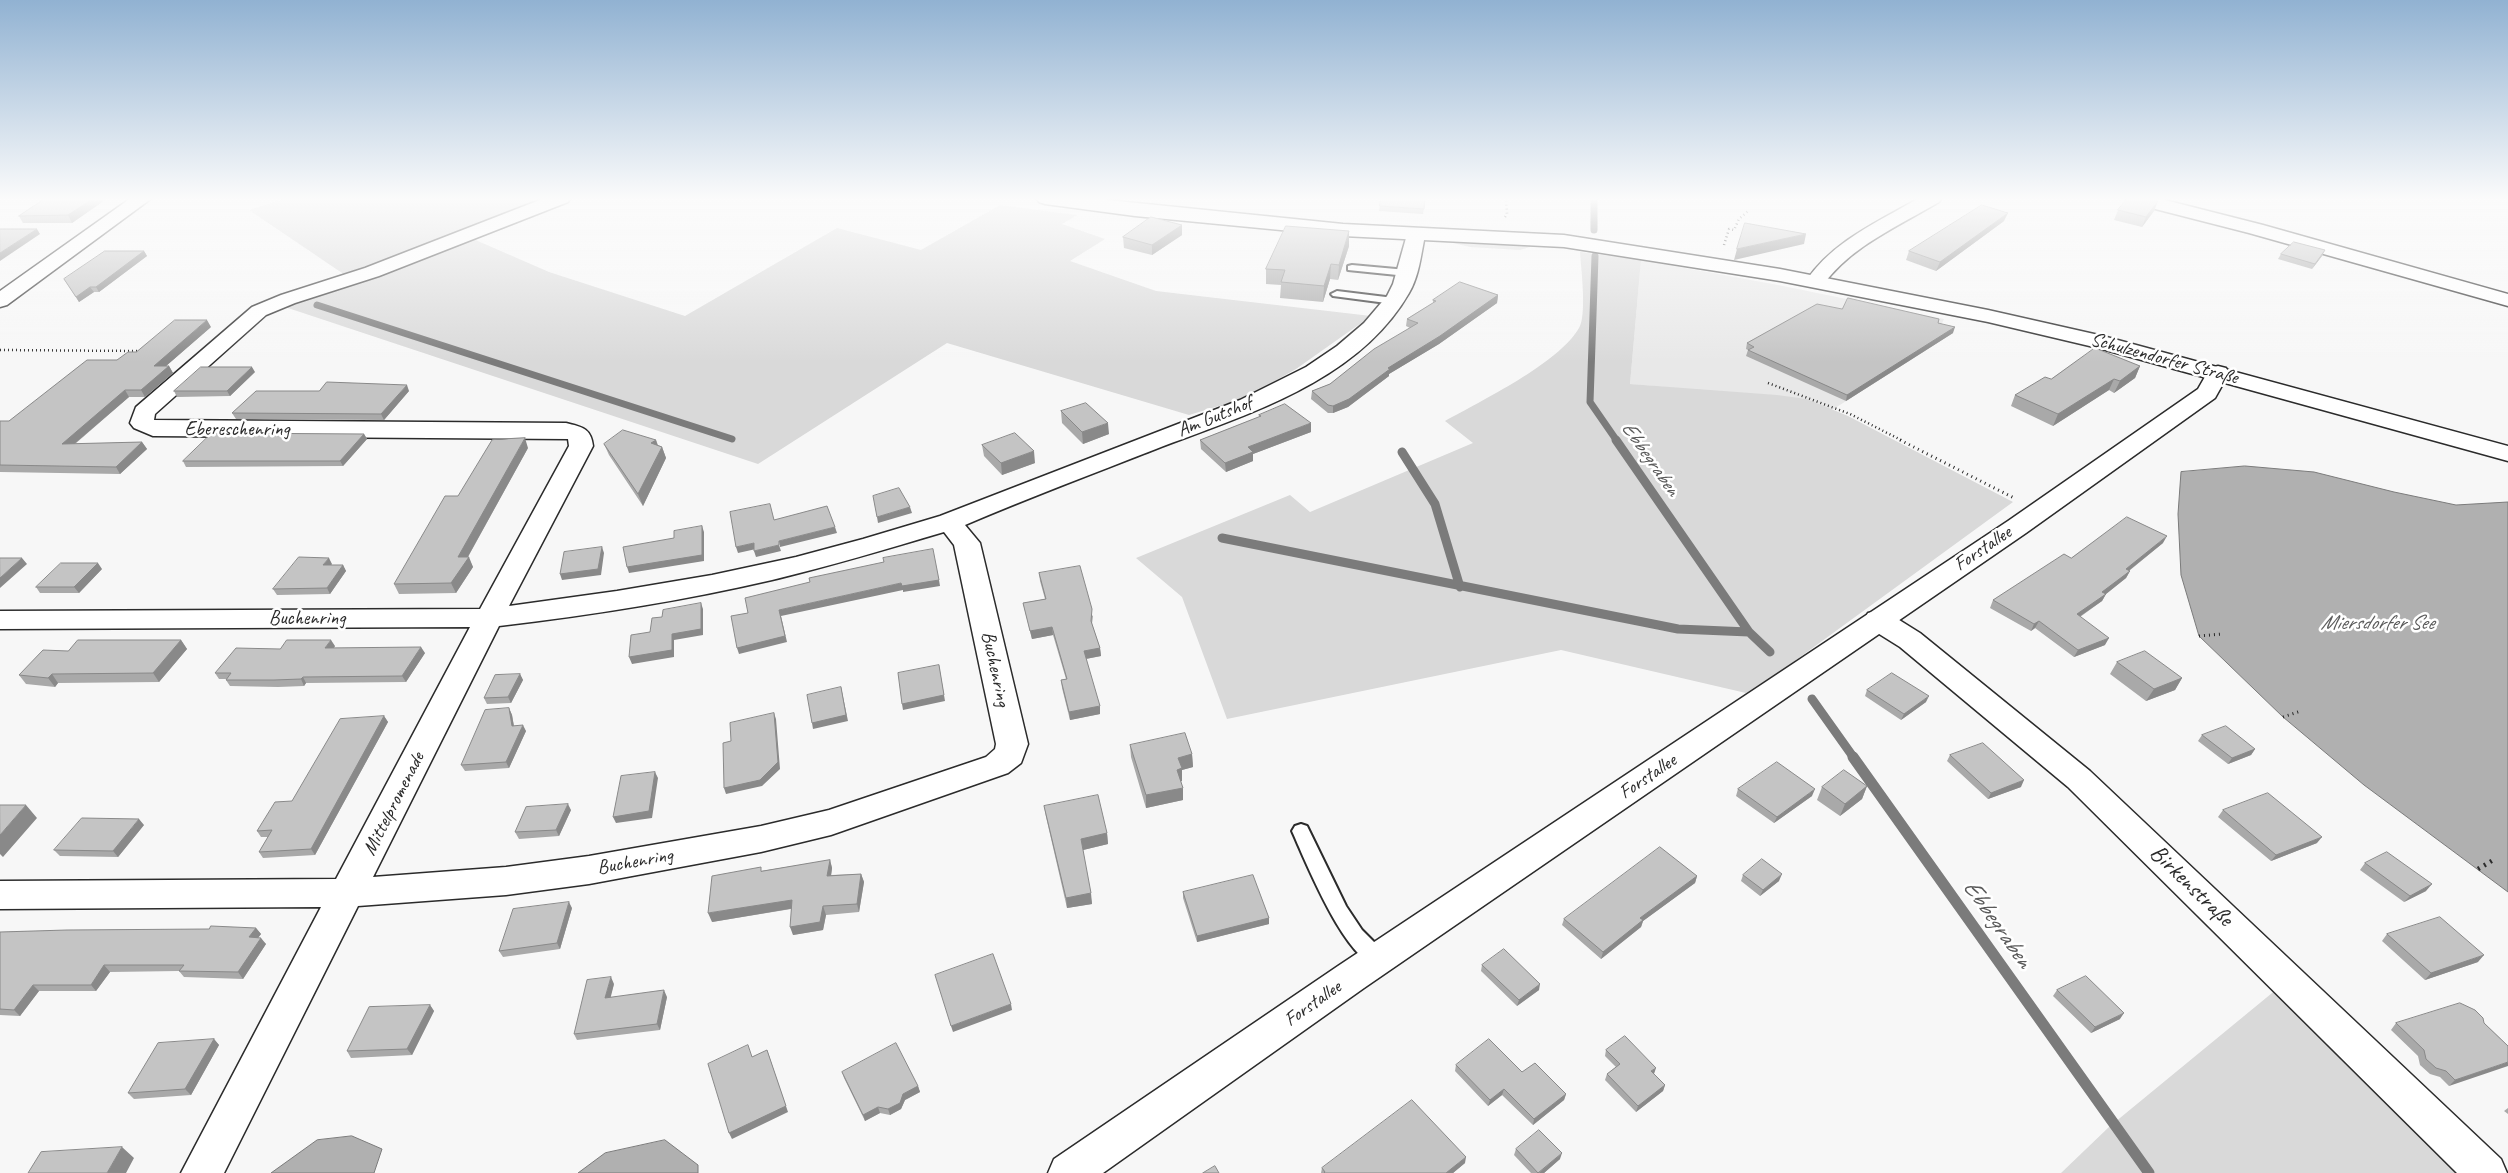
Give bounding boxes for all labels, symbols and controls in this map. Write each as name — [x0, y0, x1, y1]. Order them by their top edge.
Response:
street label: Schulzendorfer Straße — [2088, 328, 2240, 390]
street label: Am Gutshof — [1174, 391, 1256, 443]
water label: Ebbegraben — [1615, 417, 1685, 501]
street label: Ebereschenring — [184, 418, 290, 442]
street label: Forstallee — [1950, 521, 2016, 577]
street label: Buchenring — [269, 607, 345, 631]
water label: Miersdorfer See — [2320, 610, 2434, 636]
street label: Buchenring — [975, 629, 1015, 709]
street label: Mittelpromenade — [358, 748, 430, 860]
street label: Forstallee — [1615, 749, 1681, 805]
street label: Birkenstraße — [2143, 839, 2239, 933]
street label: Buchenring — [595, 844, 675, 880]
water label: Ebbegraben — [1956, 874, 2038, 974]
street label: Forstallee — [1280, 976, 1346, 1032]

